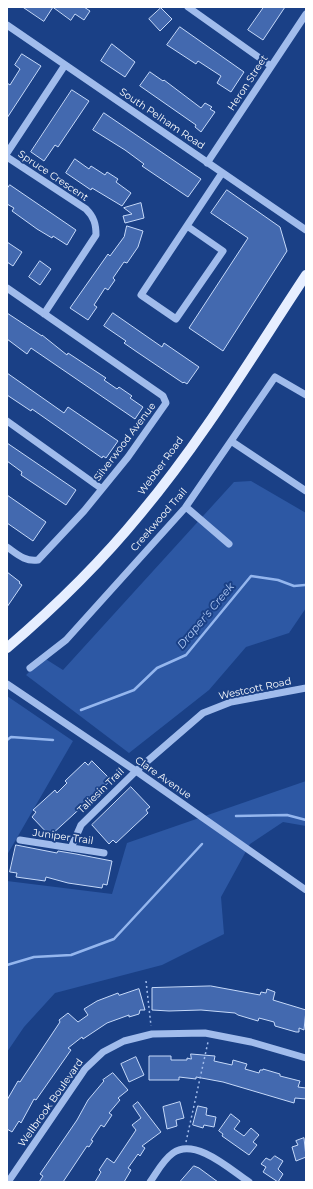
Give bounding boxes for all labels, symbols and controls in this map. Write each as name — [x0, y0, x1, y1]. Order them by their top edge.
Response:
street label: Heron Street — [226, 53, 270, 113]
street label: South Pelham Road — [117, 86, 207, 152]
street label: Spruce Crescent — [16, 148, 90, 204]
street label: Silverwood Avenue — [92, 400, 158, 484]
street label: Webber Road — [136, 435, 186, 497]
street label: Creekwood Trail — [128, 486, 190, 554]
water label: Draper's Creek — [175, 580, 237, 652]
street label: Westcott Road — [218, 675, 292, 703]
street label: Clare Avenue — [133, 754, 193, 802]
street label: Taliesin Trail — [75, 766, 127, 816]
street label: Juniper Trail — [32, 827, 94, 847]
street label: Wellbrook Boulevard — [16, 1057, 86, 1149]

